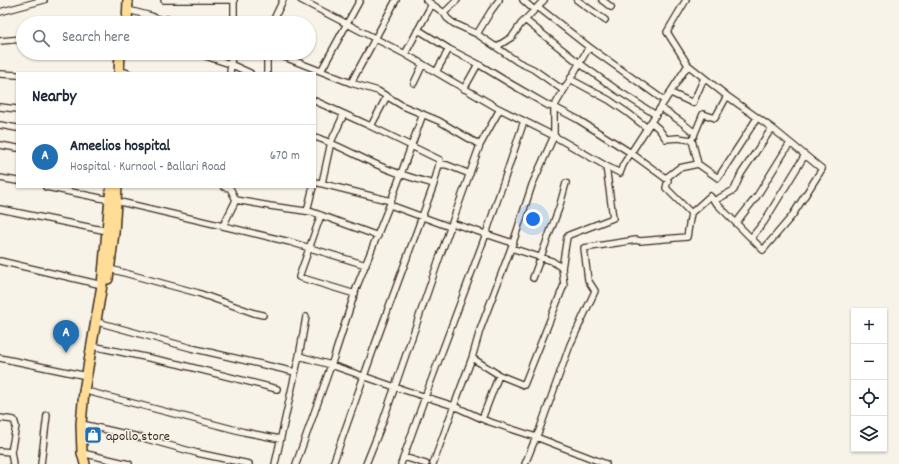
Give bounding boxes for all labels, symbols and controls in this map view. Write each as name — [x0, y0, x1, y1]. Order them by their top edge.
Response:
search box — [16, 16, 316, 60]
icon: search — [30, 27, 52, 49]
text: Search here — [62, 27, 130, 49]
text: Nearby — [32, 86, 76, 110]
text: Ameelios hospital — [70, 136, 170, 158]
text: A — [41, 147, 49, 166]
text: 670 m — [270, 147, 300, 166]
text: Hospital · Kurnool - Ballari Road — [70, 158, 226, 177]
your location — [523, 209, 543, 229]
map controls — [851, 308, 887, 452]
button: + — [851, 308, 887, 344]
pin: A — [53, 320, 79, 353]
button: − — [851, 344, 887, 380]
button: locate — [851, 380, 887, 416]
button: layers — [851, 416, 887, 452]
shop icon: apollo store — [83, 425, 103, 445]
place label: apollo store — [106, 427, 170, 447]

